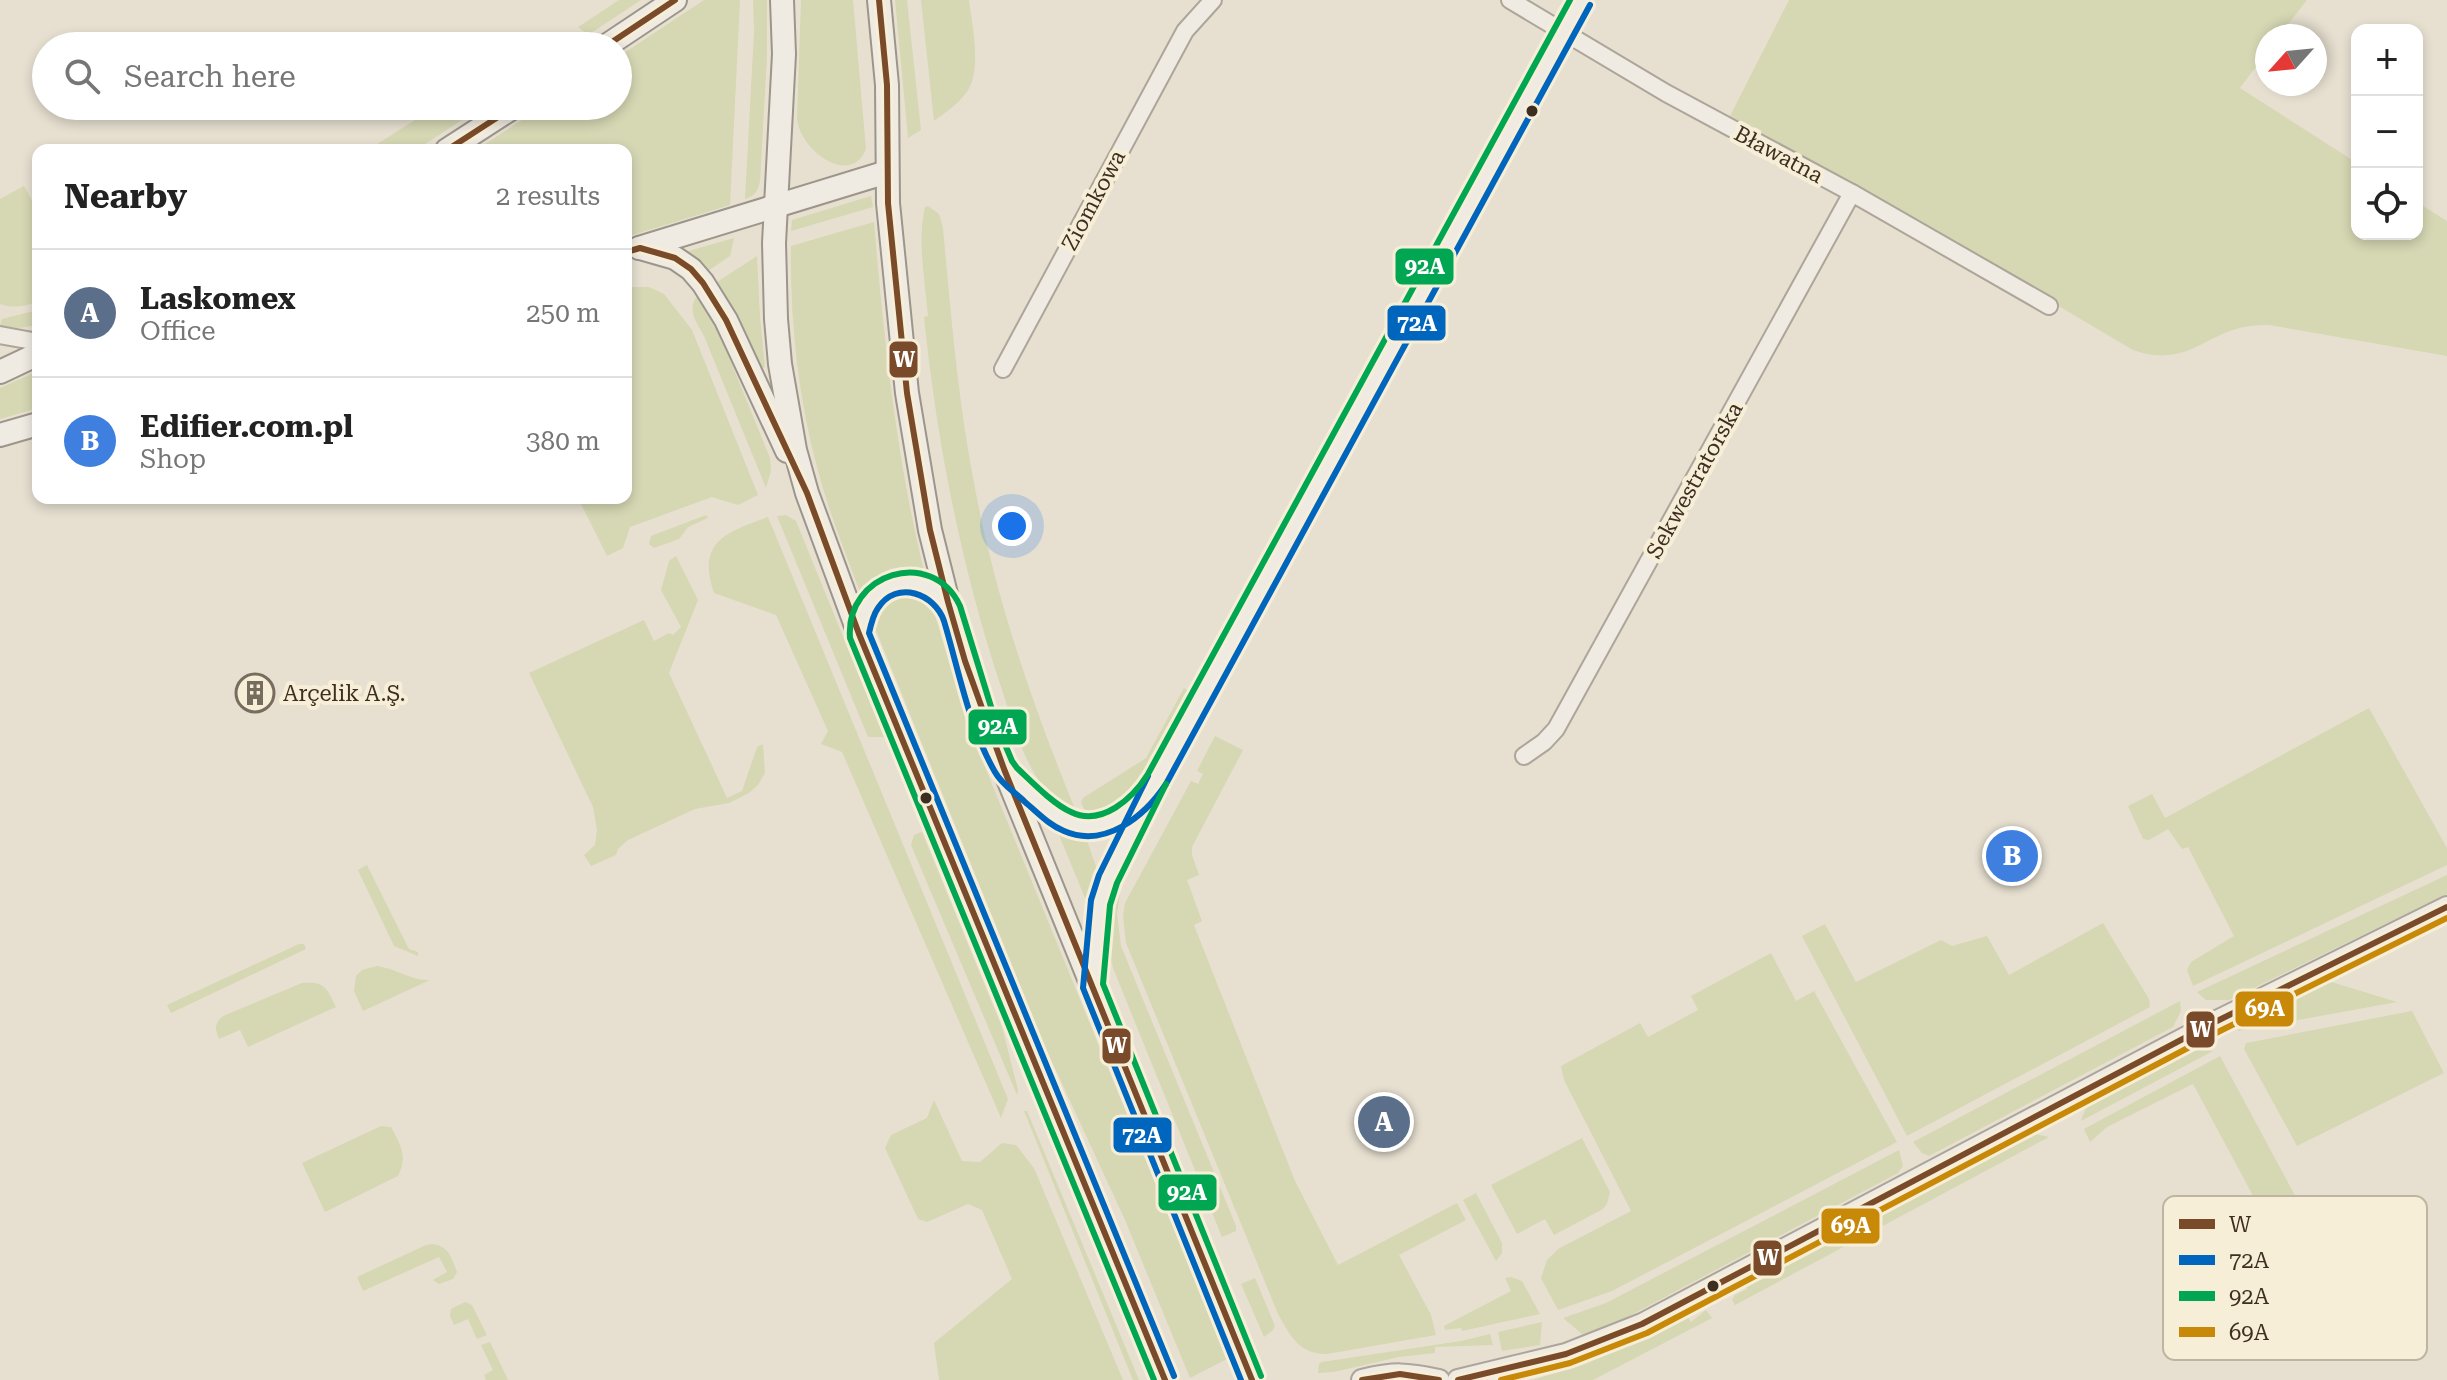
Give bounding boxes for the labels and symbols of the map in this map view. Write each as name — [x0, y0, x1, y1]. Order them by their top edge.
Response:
north arrow — [2255, 24, 2327, 96]
unlabelled marker — [1524, 103, 1540, 119]
street label: Bławatna — [1730, 121, 1828, 188]
street label: Ziomkowa — [1057, 146, 1130, 255]
line badge: 92A — [1394, 247, 1455, 286]
text: 92A — [1405, 254, 1445, 279]
line badge: 72A — [1386, 304, 1447, 342]
text: 72A — [1397, 311, 1437, 336]
line badge: W — [888, 340, 919, 379]
text: W — [893, 347, 916, 372]
street label: Sekwestratorska — [1641, 398, 1748, 563]
your location — [992, 506, 1032, 546]
building icon: Arçelik A.Ş. — [234, 672, 276, 714]
place label: Arçelik A.Ş. — [283, 681, 405, 706]
line badge: 92A — [967, 708, 1028, 746]
text: 92A — [978, 714, 1018, 739]
unlabelled marker — [918, 790, 934, 806]
pin: B — [1986, 826, 2038, 886]
line badge: 69A — [2234, 990, 2295, 1028]
text: 69A — [2245, 996, 2285, 1021]
line badge: W — [2185, 1010, 2216, 1049]
text: W — [2190, 1017, 2213, 1042]
line badge: W — [1101, 1027, 1132, 1065]
text: W — [1105, 1033, 1128, 1058]
pin: A — [1358, 1092, 1410, 1152]
line badge: 72A — [1112, 1116, 1173, 1154]
text: 72A — [1122, 1123, 1162, 1148]
line badge: 92A — [1157, 1173, 1218, 1212]
text: 92A — [1167, 1180, 1207, 1205]
legend — [2163, 1196, 2427, 1360]
line badge: 69A — [1820, 1207, 1881, 1245]
text: W — [2229, 1212, 2252, 1237]
text: 69A — [1831, 1213, 1871, 1238]
line badge: W — [1752, 1239, 1783, 1277]
text: W — [1757, 1245, 1780, 1270]
text: 72A — [2229, 1248, 2270, 1273]
unlabelled marker — [1705, 1278, 1721, 1294]
text: 92A — [2229, 1284, 2270, 1309]
text: 69A — [2229, 1320, 2270, 1345]

